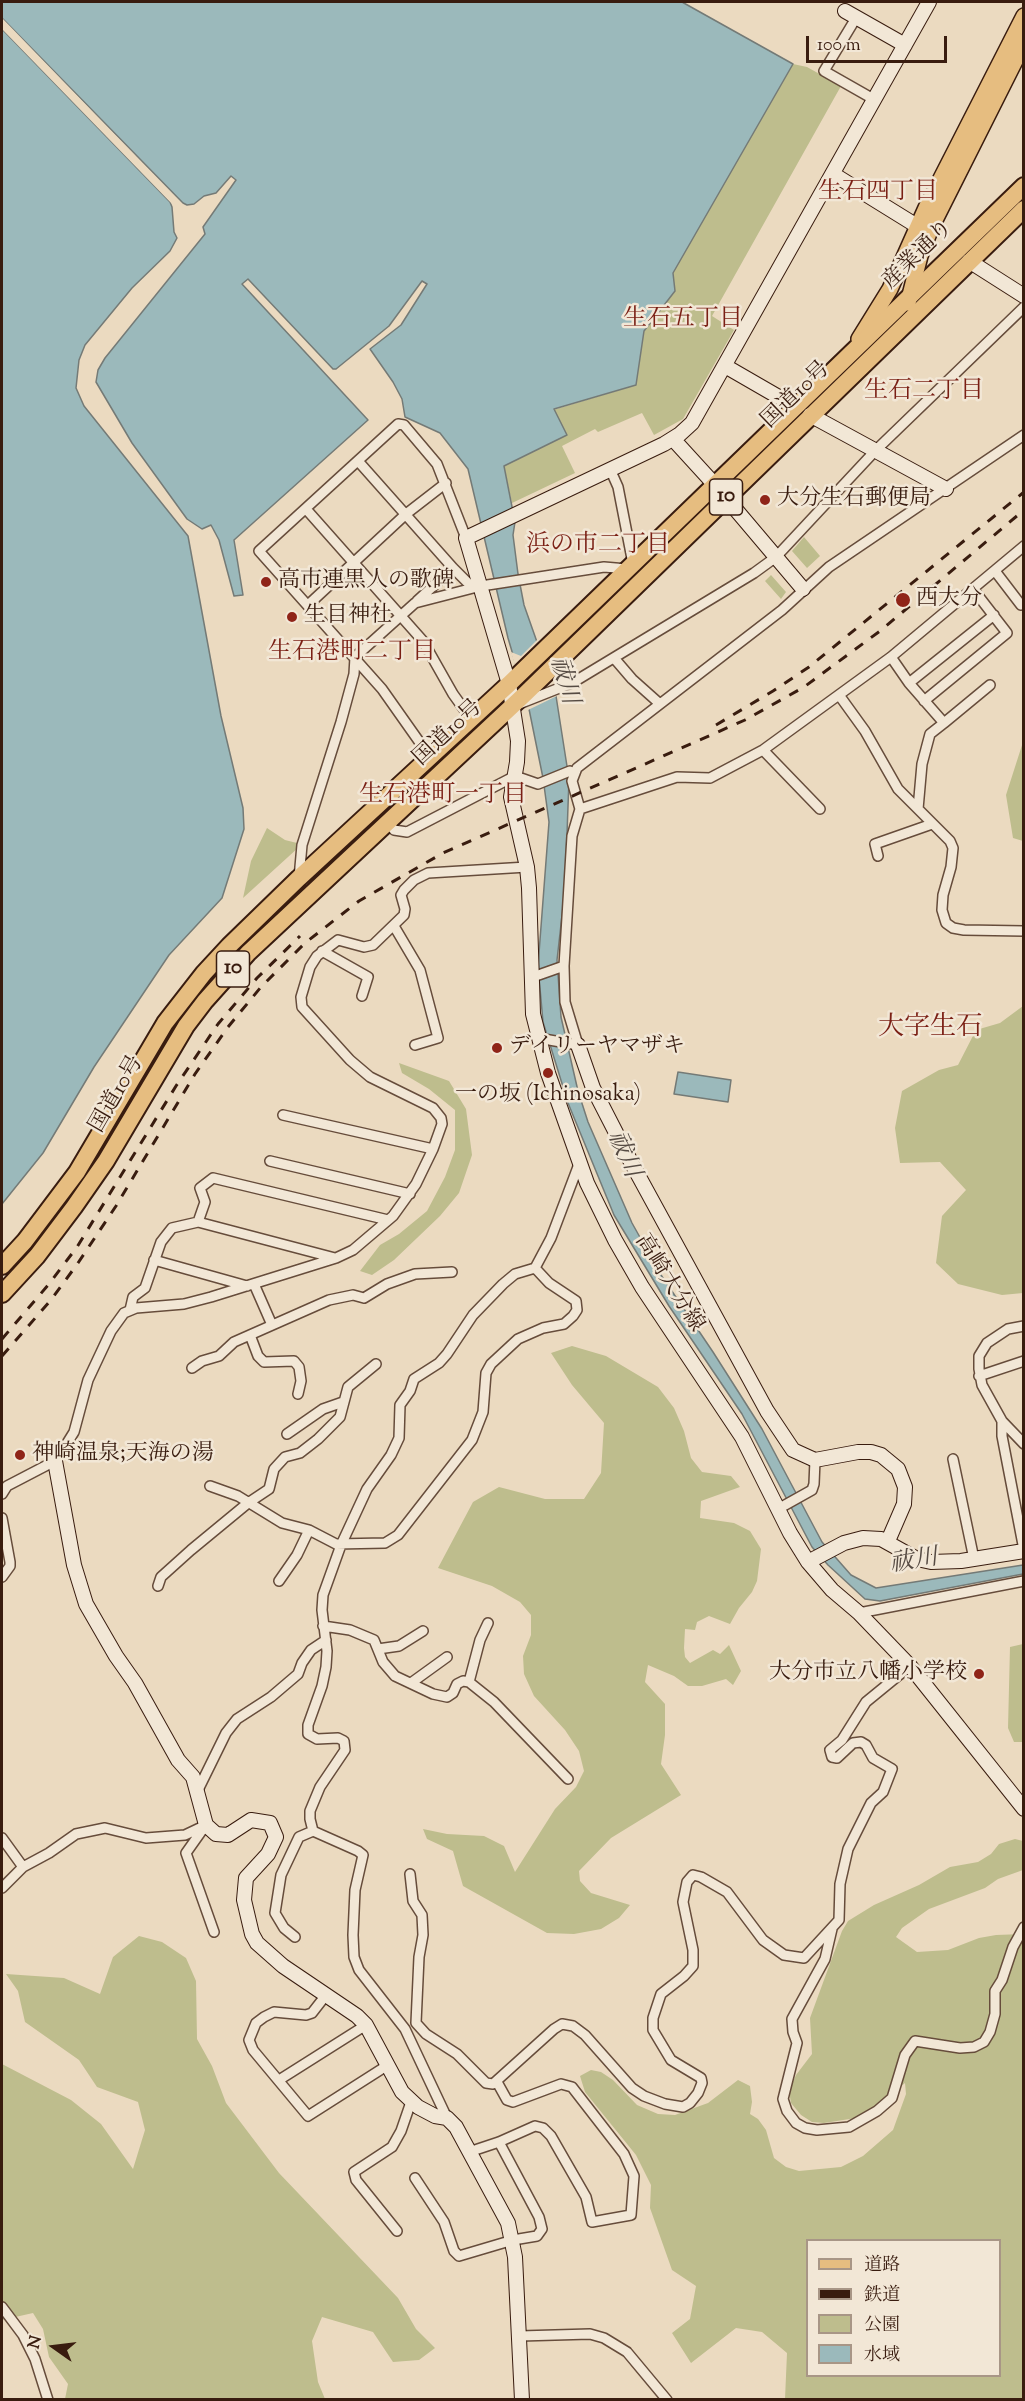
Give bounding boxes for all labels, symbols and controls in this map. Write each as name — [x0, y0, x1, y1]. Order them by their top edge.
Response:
scale bar — [809, 24, 950, 62]
text: 100 m — [817, 33, 861, 59]
district label: 生石四丁目 — [818, 180, 938, 208]
street label: 産業通り — [878, 216, 960, 296]
district label: 生石五丁目 — [623, 307, 743, 335]
street label: 国道10号 — [757, 357, 837, 435]
district label: 生石二丁目 — [864, 379, 984, 407]
road number: 10 — [710, 479, 742, 515]
place label: 大分生石郵便局 — [777, 487, 931, 513]
marker: 大分生石郵便局 — [758, 493, 772, 507]
district label: 浜の市二丁目 — [526, 533, 670, 561]
place label: 高市連黒人の歌碑 — [278, 569, 454, 595]
marker: 高市連黒人の歌碑 — [259, 575, 273, 589]
place label: 西大分 — [916, 587, 982, 613]
marker: 西大分 — [894, 591, 912, 609]
place label: 生目神社 — [304, 604, 392, 630]
marker: 生目神社 — [285, 610, 299, 624]
district label: 生石港町二丁目 — [268, 640, 436, 668]
water label: 祓川 — [542, 654, 582, 708]
street label: 国道10号 — [409, 695, 489, 773]
district label: 生石港町一丁目 — [359, 783, 527, 811]
road number: 10 — [216, 951, 250, 987]
district label: 大字生石 — [878, 1014, 982, 1046]
place label: デイリーヤマザキ — [509, 1035, 685, 1061]
marker: デイリーヤマザキ — [490, 1041, 504, 1055]
street label: 国道10号 — [85, 1052, 151, 1138]
marker: 一の坂 (Ichinosaka) — [541, 1066, 555, 1080]
place label: 一の坂 (Ichinosaka) — [455, 1083, 641, 1109]
water label: 祓川 — [599, 1127, 645, 1183]
street label: 高崎大分線 — [628, 1230, 708, 1338]
place label: 神崎温泉;天海の湯 — [32, 1442, 214, 1468]
marker: 神崎温泉;天海の湯 — [13, 1448, 27, 1462]
water label: 祓川 — [888, 1545, 940, 1581]
place label: 大分市立八幡小学校 — [769, 1661, 967, 1687]
marker: 大分市立八幡小学校 — [972, 1667, 986, 1681]
legend — [806, 2239, 1001, 2377]
text: 道路 — [864, 2253, 900, 2279]
text: 鉄道 — [864, 2283, 900, 2309]
text: 公園 — [864, 2313, 900, 2339]
north arrow — [24, 2317, 84, 2377]
text: N — [23, 2334, 49, 2352]
text: 水域 — [864, 2343, 900, 2369]

